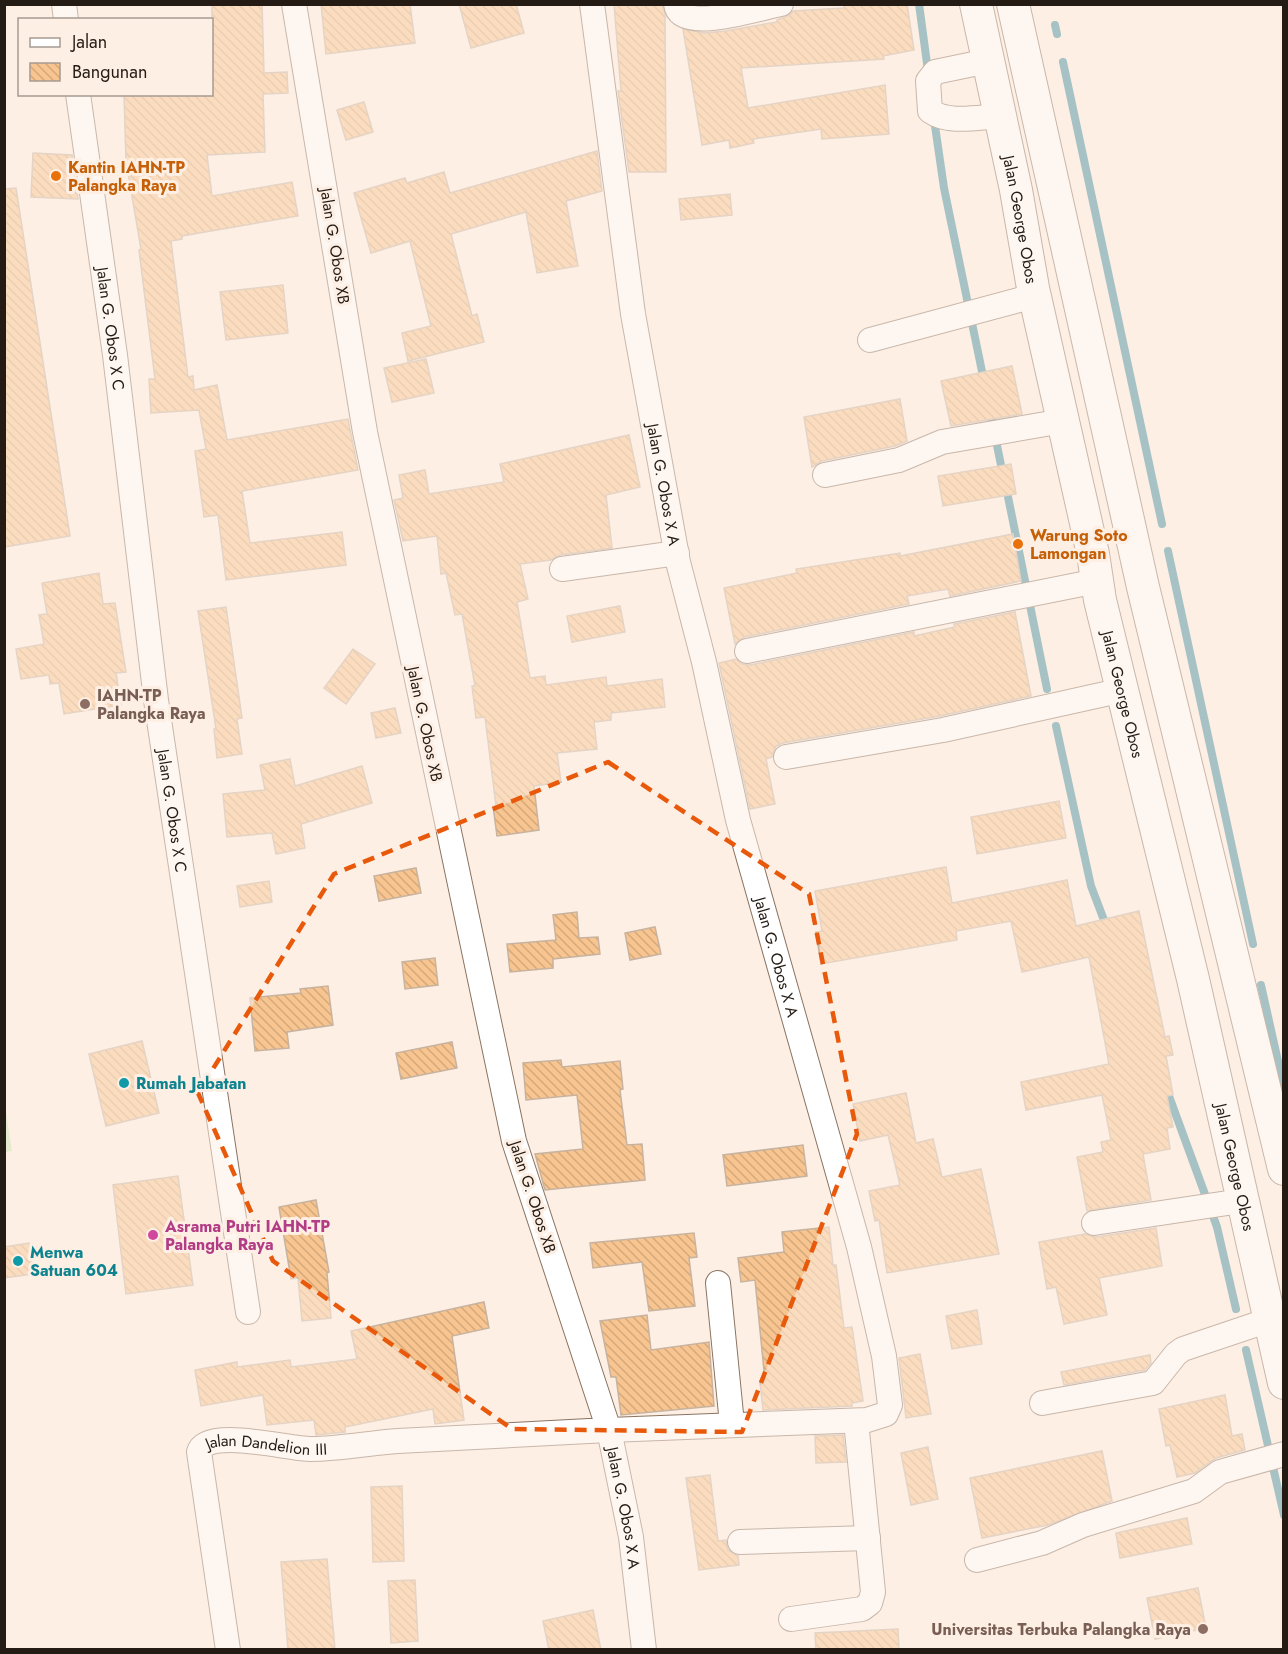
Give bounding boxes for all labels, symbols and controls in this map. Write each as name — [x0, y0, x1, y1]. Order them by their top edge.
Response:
legend — [18, 18, 213, 96]
text: Jalan — [70, 29, 107, 55]
text: Bangunan — [72, 59, 147, 85]
street label: Jalan George Obos — [997, 151, 1044, 285]
place label: Kantin IAHN-TP Palangka Raya — [68, 156, 185, 197]
marker: Kantin IAHN-TP Palangka Raya — [49, 169, 63, 183]
street label: Jalan G. Obos XB — [314, 184, 356, 306]
street label: Jalan G. Obos X C — [91, 264, 131, 392]
street label: Jalan G. Obos X A — [641, 420, 686, 548]
place label: Warung Soto Lamongan — [1030, 524, 1128, 565]
marker: Warung Soto Lamongan — [1011, 537, 1025, 551]
street label: Jalan George Obos — [1096, 626, 1150, 760]
street label: Jalan G. Obos XB — [401, 662, 448, 784]
place label: IAHN-TP Palangka Raya — [97, 684, 206, 725]
marker: IAHN-TP Palangka Raya — [78, 697, 92, 711]
street label: Jalan G. Obos X C — [152, 746, 193, 874]
street label: Jalan G. Obos X A — [748, 892, 805, 1020]
place label: Rumah Jabatan — [136, 1072, 247, 1095]
marker: Rumah Jabatan — [117, 1076, 131, 1090]
street label: Jalan George Obos — [1209, 1099, 1261, 1233]
street label: Jalan G. Obos XB — [503, 1136, 562, 1256]
place label: Asrama Putri IAHN-TP Palangka Raya — [164, 1215, 330, 1256]
marker: Asrama Putri IAHN-TP Palangka Raya — [146, 1228, 160, 1242]
place label: Menwa Satuan 604 — [30, 1241, 118, 1282]
marker: Menwa Satuan 604 — [11, 1254, 25, 1268]
street label: Jalan Dandelion III — [200, 1429, 328, 1461]
street label: Jalan G. Obos X A — [601, 1443, 646, 1571]
place label: Universitas Terbuka Palangka Raya — [931, 1618, 1191, 1641]
marker: Universitas Terbuka Palangka Raya — [1196, 1622, 1210, 1636]

